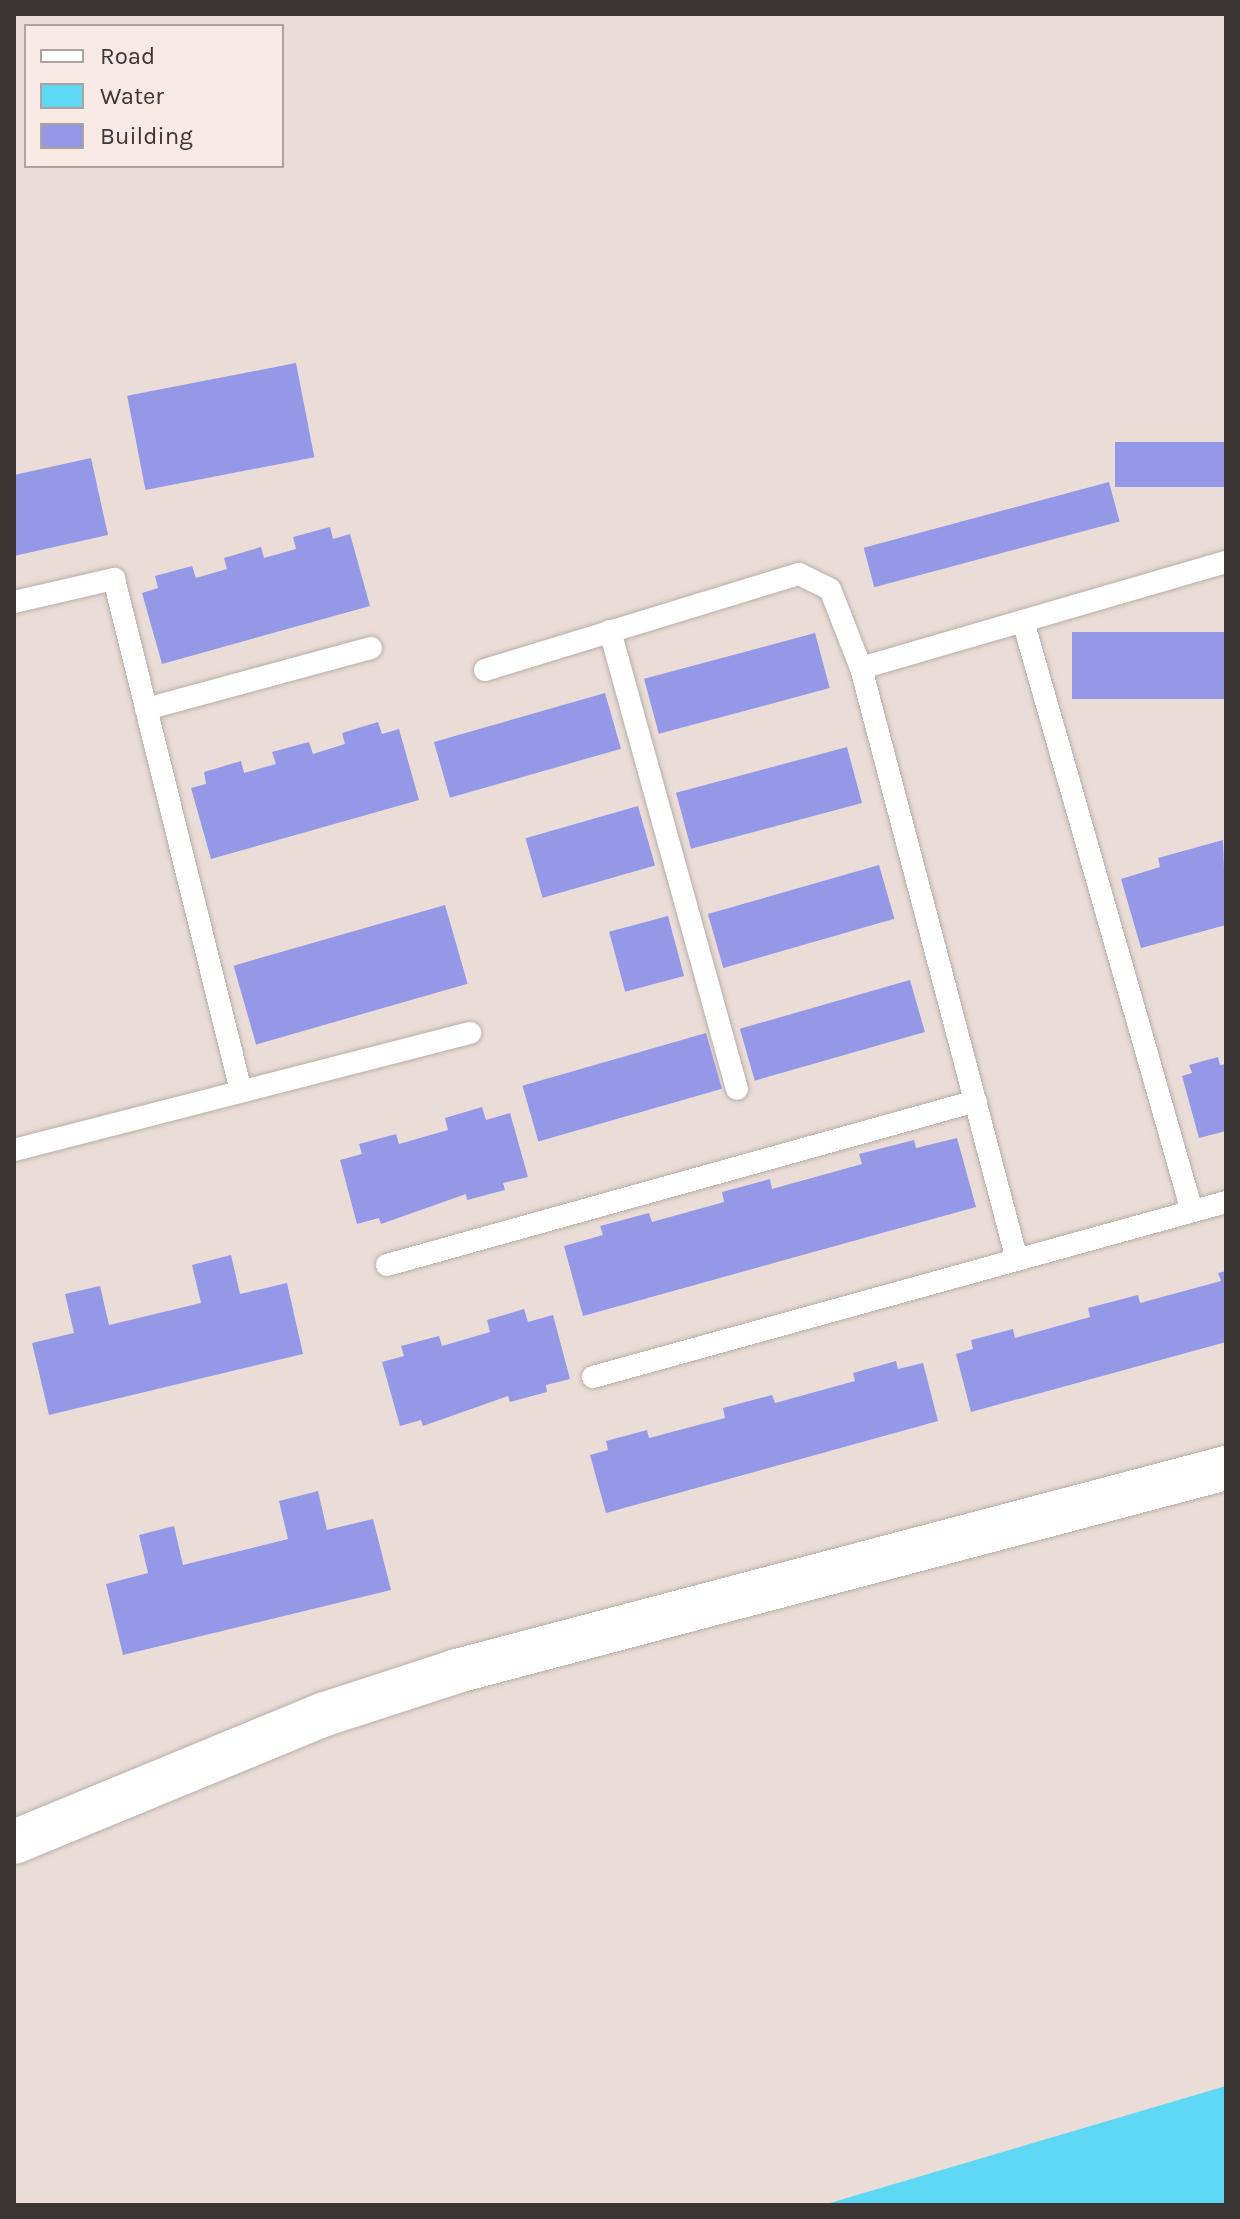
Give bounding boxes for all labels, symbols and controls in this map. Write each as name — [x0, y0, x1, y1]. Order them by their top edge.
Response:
legend — [24, 24, 284, 168]
text: Road — [100, 42, 155, 70]
text: Water — [100, 82, 164, 110]
text: Building — [100, 122, 193, 150]

